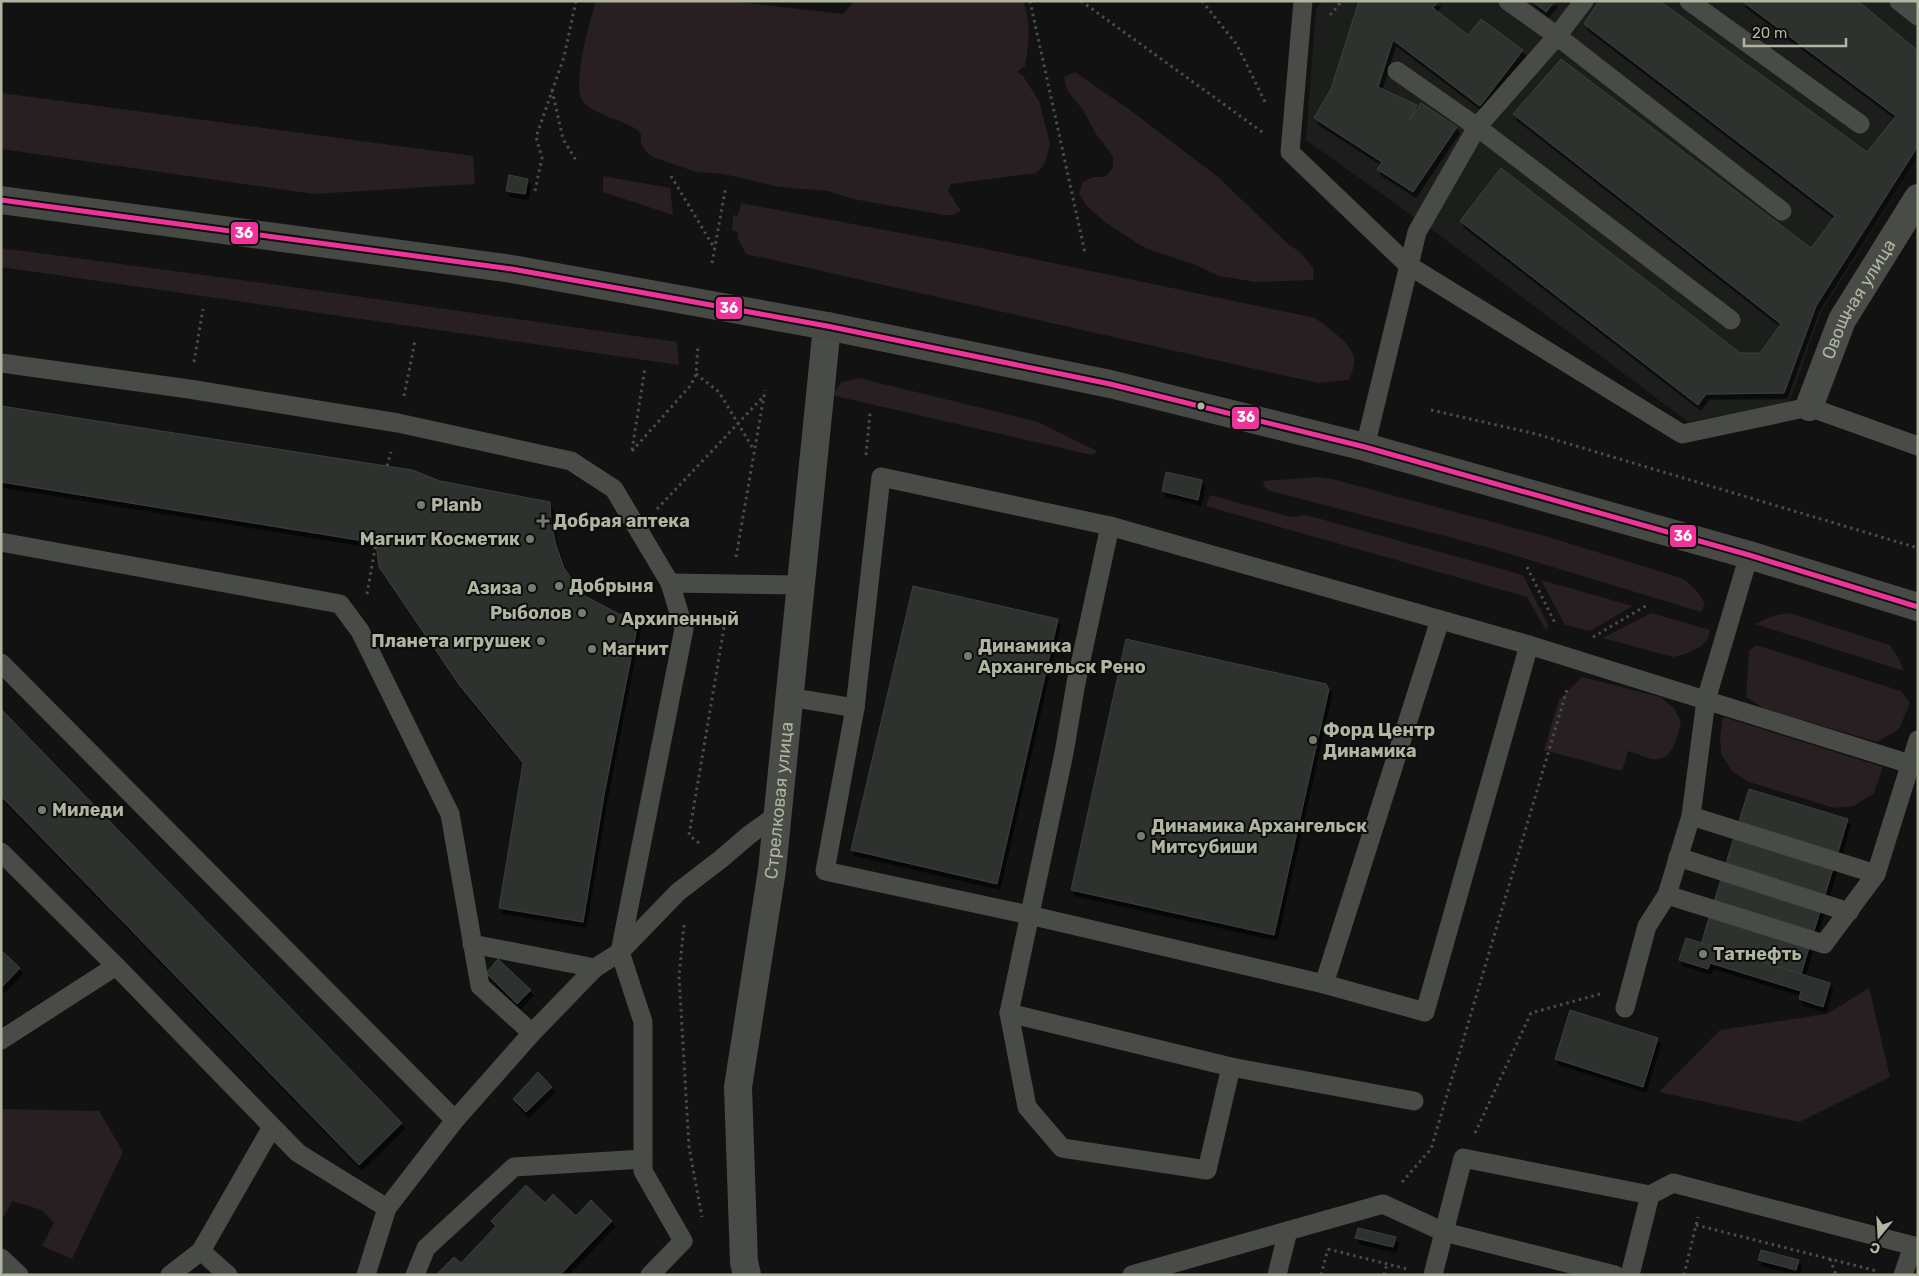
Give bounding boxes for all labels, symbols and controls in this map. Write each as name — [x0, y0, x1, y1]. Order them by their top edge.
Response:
scale bar — [1744, 15, 1846, 47]
text: 20 m — [1752, 24, 1787, 42]
line badge: 36 — [230, 221, 259, 245]
text: 36 — [235, 225, 253, 242]
street label: Овощная улица — [1817, 235, 1901, 362]
line badge: 36 — [715, 296, 743, 320]
text: 36 — [720, 300, 738, 317]
unlabelled marker — [1196, 401, 1206, 411]
line badge: 36 — [1231, 406, 1260, 430]
text: 36 — [1237, 409, 1255, 426]
place label: Planb — [431, 494, 482, 516]
marker: Planb — [415, 499, 427, 511]
place label: Добрая аптека — [553, 510, 690, 532]
marker: Добрая аптека — [537, 515, 549, 527]
line badge: 36 — [1669, 524, 1697, 548]
place label: Магнит Косметик — [360, 528, 520, 550]
text: 36 — [1674, 528, 1692, 545]
marker: Магнит Косметик — [524, 533, 536, 545]
place label: Добрыня — [569, 575, 654, 597]
place label: Азиза — [467, 577, 522, 599]
marker: Добрыня — [553, 580, 565, 592]
marker: Азиза — [526, 582, 538, 594]
place label: Рыболов — [490, 602, 572, 624]
marker: Рыболов — [576, 607, 588, 619]
place label: Архипенный — [621, 608, 739, 630]
marker: Архипенный — [605, 613, 617, 625]
place label: Планета игрушек — [371, 630, 531, 652]
marker: Планета игрушек — [535, 635, 547, 647]
place label: Динамика Архангельск Рено — [978, 635, 1146, 678]
place label: Магнит — [602, 638, 669, 660]
marker: Магнит — [586, 643, 598, 655]
marker: Динамика Архангельск Рено — [962, 650, 974, 662]
place label: Форд Центр Динамика — [1323, 719, 1435, 762]
street label: Стрелковая улица — [760, 721, 798, 881]
marker: Форд Центр Динамика — [1307, 734, 1319, 746]
place label: Миледи — [52, 799, 124, 821]
marker: Миледи — [36, 804, 48, 816]
place label: Динамика Архангельск Митсубиши — [1151, 815, 1367, 858]
marker: Динамика Архангельск Митсубиши — [1135, 830, 1147, 842]
place label: Татнефть — [1713, 943, 1801, 965]
marker: Татнефть — [1697, 948, 1709, 960]
north arrow — [1854, 1211, 1904, 1261]
text: С — [1868, 1238, 1882, 1257]

